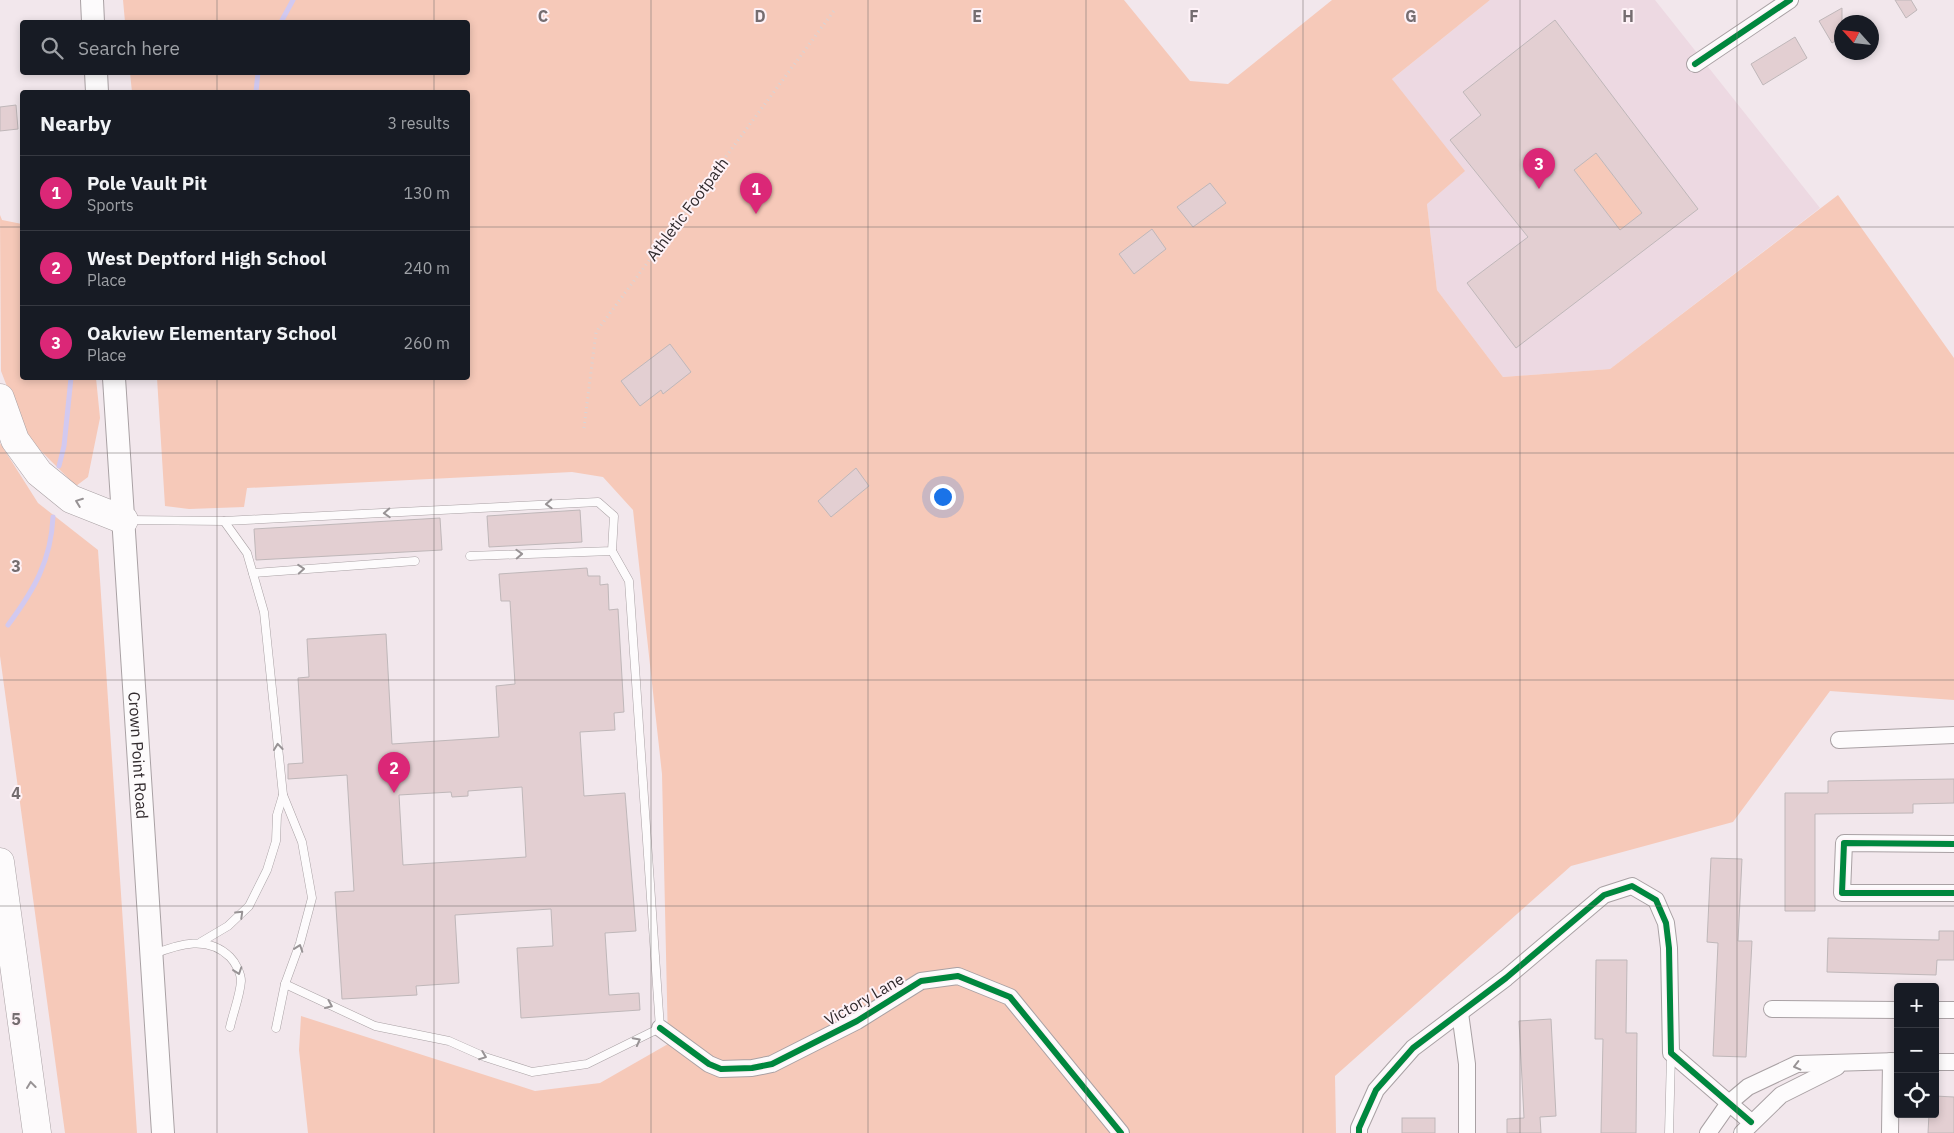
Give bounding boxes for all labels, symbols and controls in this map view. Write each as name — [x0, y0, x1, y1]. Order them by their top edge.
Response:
text: C — [538, 6, 548, 26]
text: D — [754, 6, 766, 26]
text: E — [972, 6, 982, 26]
text: F — [1189, 6, 1199, 26]
text: G — [1405, 6, 1417, 26]
text: H — [1622, 6, 1634, 26]
north arrow — [1834, 15, 1879, 60]
search box — [20, 20, 470, 75]
icon: search — [38, 34, 66, 62]
text: Search here — [78, 36, 180, 60]
text: Nearby — [40, 109, 111, 137]
text: 3 results — [387, 113, 450, 133]
pin: 3 — [1523, 148, 1555, 189]
street label: Athletic Footpath — [642, 153, 732, 265]
text: Pole Vault Pit — [87, 171, 207, 195]
pin: 1 — [740, 173, 772, 214]
text: 1 — [51, 183, 61, 203]
text: 130 m — [403, 183, 450, 203]
text: Sports — [87, 195, 134, 215]
text: West Deptford High School — [87, 246, 326, 270]
text: 2 — [51, 258, 61, 278]
text: 240 m — [403, 258, 450, 278]
text: Place — [87, 270, 126, 290]
text: Oakview Elementary School — [87, 321, 337, 345]
text: 3 — [51, 333, 61, 353]
text: 260 m — [403, 333, 450, 353]
text: Place — [87, 345, 126, 365]
your location — [930, 484, 956, 510]
one-way arrow — [75, 498, 84, 508]
one-way arrow — [545, 499, 553, 510]
one-way arrow — [382, 507, 390, 518]
one-way arrow — [515, 549, 523, 560]
text: 3 — [11, 556, 21, 576]
one-way arrow — [298, 564, 306, 575]
street label: Crown Point Road — [124, 691, 153, 819]
one-way arrow — [273, 743, 284, 751]
pin: 2 — [378, 752, 410, 793]
text: 4 — [11, 783, 21, 803]
one-way arrow — [235, 911, 244, 920]
one-way arrow — [293, 944, 303, 952]
one-way arrow — [232, 966, 242, 975]
street label: Victory Lane — [821, 968, 908, 1030]
map controls — [1894, 983, 1939, 1118]
button: + — [1894, 983, 1939, 1028]
one-way arrow — [324, 999, 333, 1010]
text: 5 — [11, 1009, 21, 1029]
button: − — [1894, 1028, 1939, 1073]
one-way arrow — [632, 1037, 641, 1047]
one-way arrow — [478, 1049, 487, 1060]
one-way arrow — [1792, 1060, 1801, 1071]
button: locate — [1894, 1073, 1939, 1118]
one-way arrow — [26, 1080, 37, 1088]

